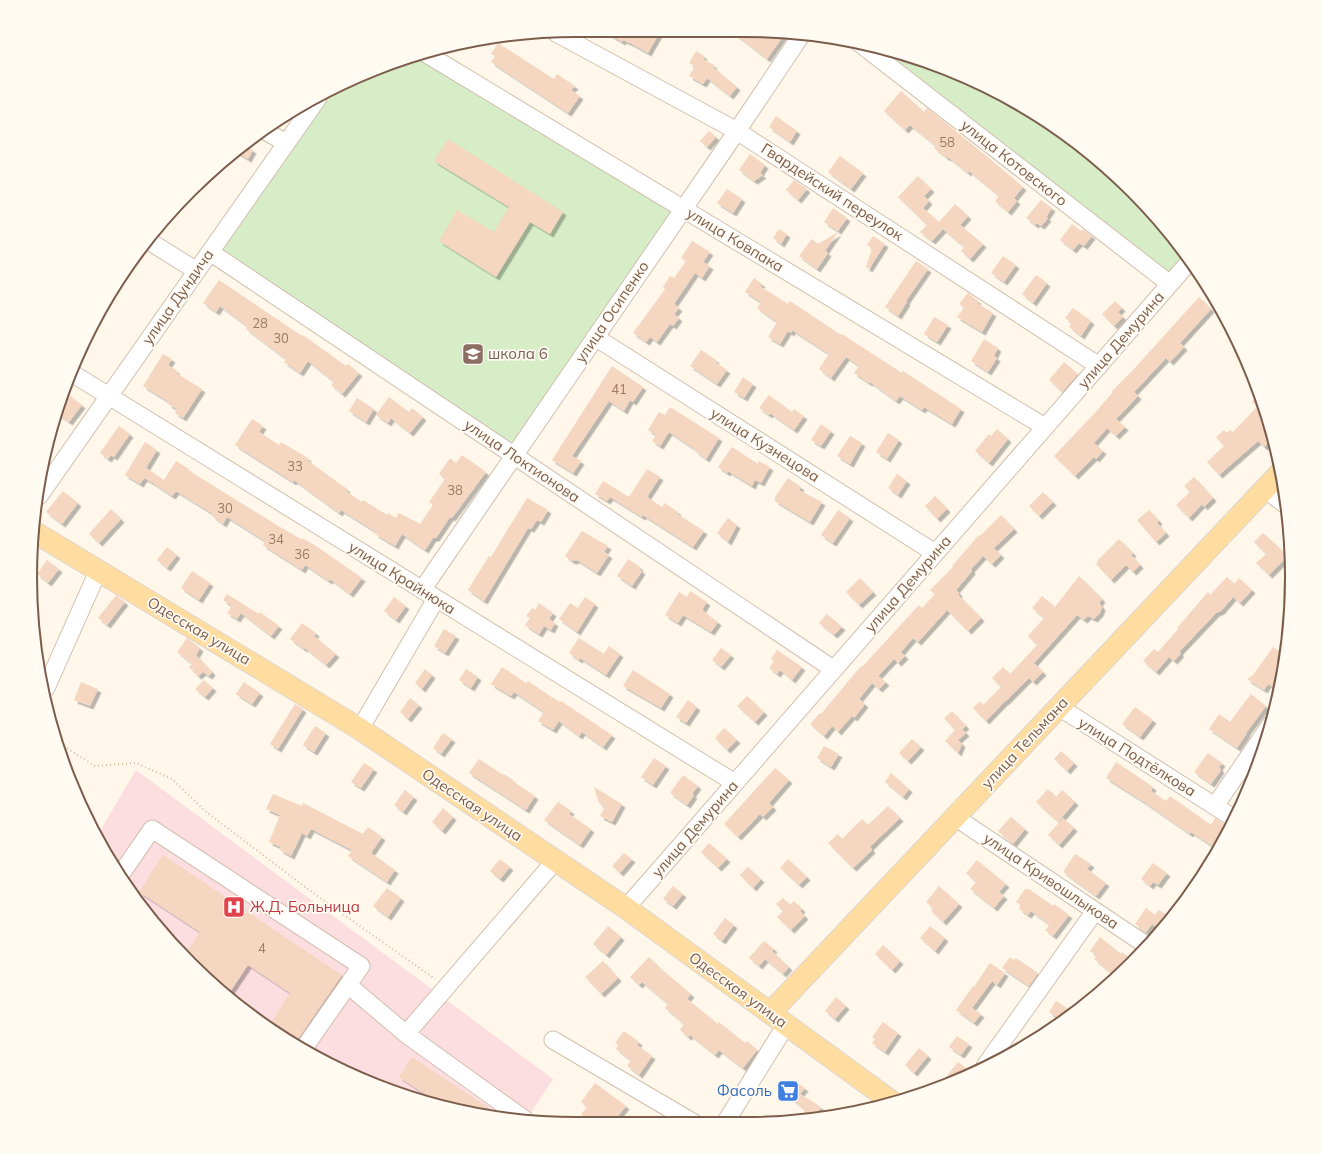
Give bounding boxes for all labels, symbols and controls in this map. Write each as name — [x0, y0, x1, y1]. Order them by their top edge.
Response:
street label: улица Котовского — [957, 115, 1071, 210]
house number: 58 — [939, 134, 955, 150]
street label: Гвардейский переулок — [758, 139, 908, 245]
street label: улица Ковпака — [683, 203, 787, 276]
street label: улица Дундича — [138, 245, 218, 348]
street label: улица Осипенко — [571, 257, 653, 366]
street label: улица Демурина — [1073, 287, 1168, 392]
house number: 28 — [252, 315, 268, 331]
house number: 30 — [273, 330, 289, 346]
school or university icon: школа 6 — [460, 341, 486, 367]
place label: школа 6 — [488, 344, 548, 363]
house number: 41 — [611, 381, 627, 397]
street label: улица Кузнецова — [707, 403, 824, 486]
street label: улица Локтионова — [461, 415, 584, 506]
house number: 33 — [287, 458, 303, 474]
house number: 38 — [447, 482, 463, 498]
house number: 30 — [217, 500, 233, 516]
house number: 34 — [268, 531, 284, 547]
street label: улица Демурина — [860, 531, 955, 636]
street label: улица Крайнюка — [345, 537, 459, 618]
house number: 36 — [294, 546, 310, 562]
street label: Одесская улица — [144, 592, 254, 669]
street label: улица Тельмана — [977, 693, 1072, 792]
street label: улица Подтёлкова — [1075, 713, 1200, 800]
street label: Одесская улица — [418, 764, 526, 845]
street label: улица Демурина — [647, 776, 742, 881]
street label: улица Кривошлыкова — [980, 828, 1123, 933]
hospital icon: Ж.Д. Больница — [221, 894, 247, 920]
place label: Ж.Д. Больница — [250, 897, 360, 916]
house number: 4 — [258, 940, 266, 956]
street label: Одесская улица — [685, 947, 791, 1032]
supermarket icon: Фасоль — [775, 1078, 801, 1104]
place label: Фасоль — [717, 1081, 772, 1100]

